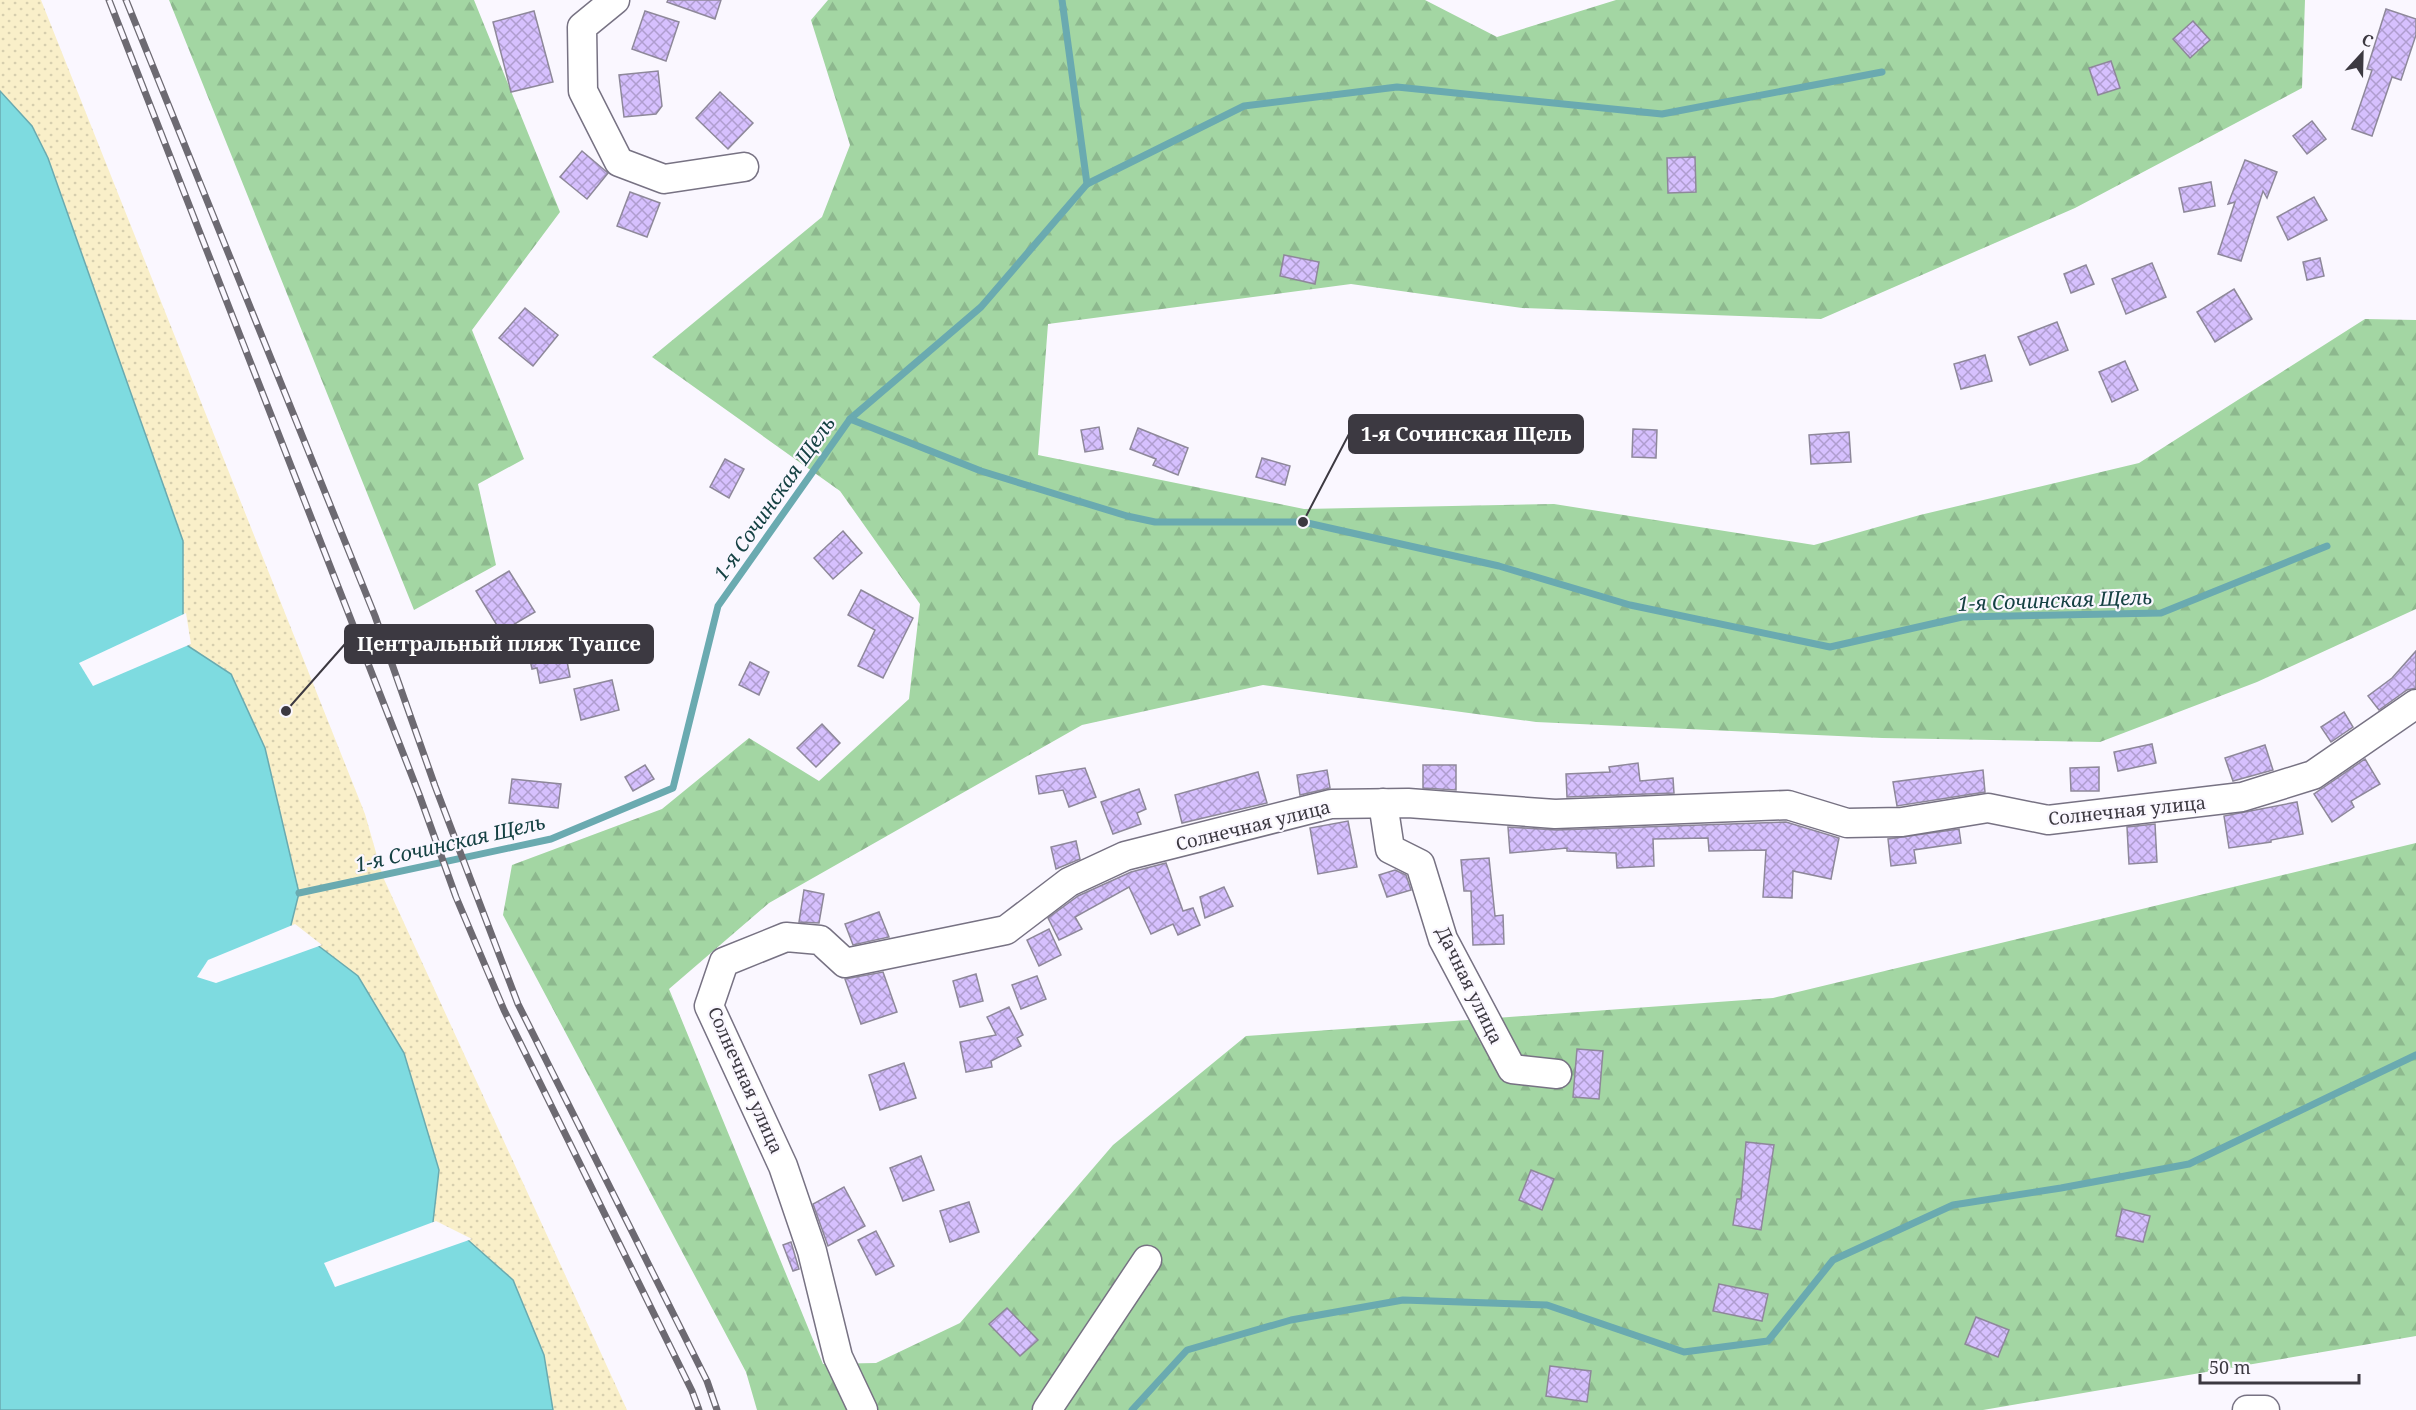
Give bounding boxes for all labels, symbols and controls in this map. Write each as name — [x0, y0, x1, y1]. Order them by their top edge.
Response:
north arrow — [2332, 24, 2392, 84]
text: С — [2359, 28, 2377, 52]
water label: 1-я Сочинская Щель — [707, 411, 841, 585]
callout: 1-я Сочинская Щель — [1349, 415, 1583, 453]
text: 1-я Сочинская Щель — [1361, 420, 1572, 447]
water label: 1-я Сочинская Щель — [1957, 583, 2153, 617]
callout: Центральный пляж Туапсе — [345, 625, 653, 663]
text: Центральный пляж Туапсе — [357, 630, 641, 657]
street label: Солнечная улица — [2047, 790, 2207, 830]
street label: Солнечная улица — [1173, 794, 1333, 856]
water label: 1-я Сочинская Щель — [352, 808, 548, 878]
street label: Дачная улица — [1431, 922, 1509, 1048]
street label: Солнечная улица — [703, 1003, 789, 1157]
scale bar — [2200, 1347, 2359, 1385]
text: 50 m — [2209, 1355, 2251, 1379]

